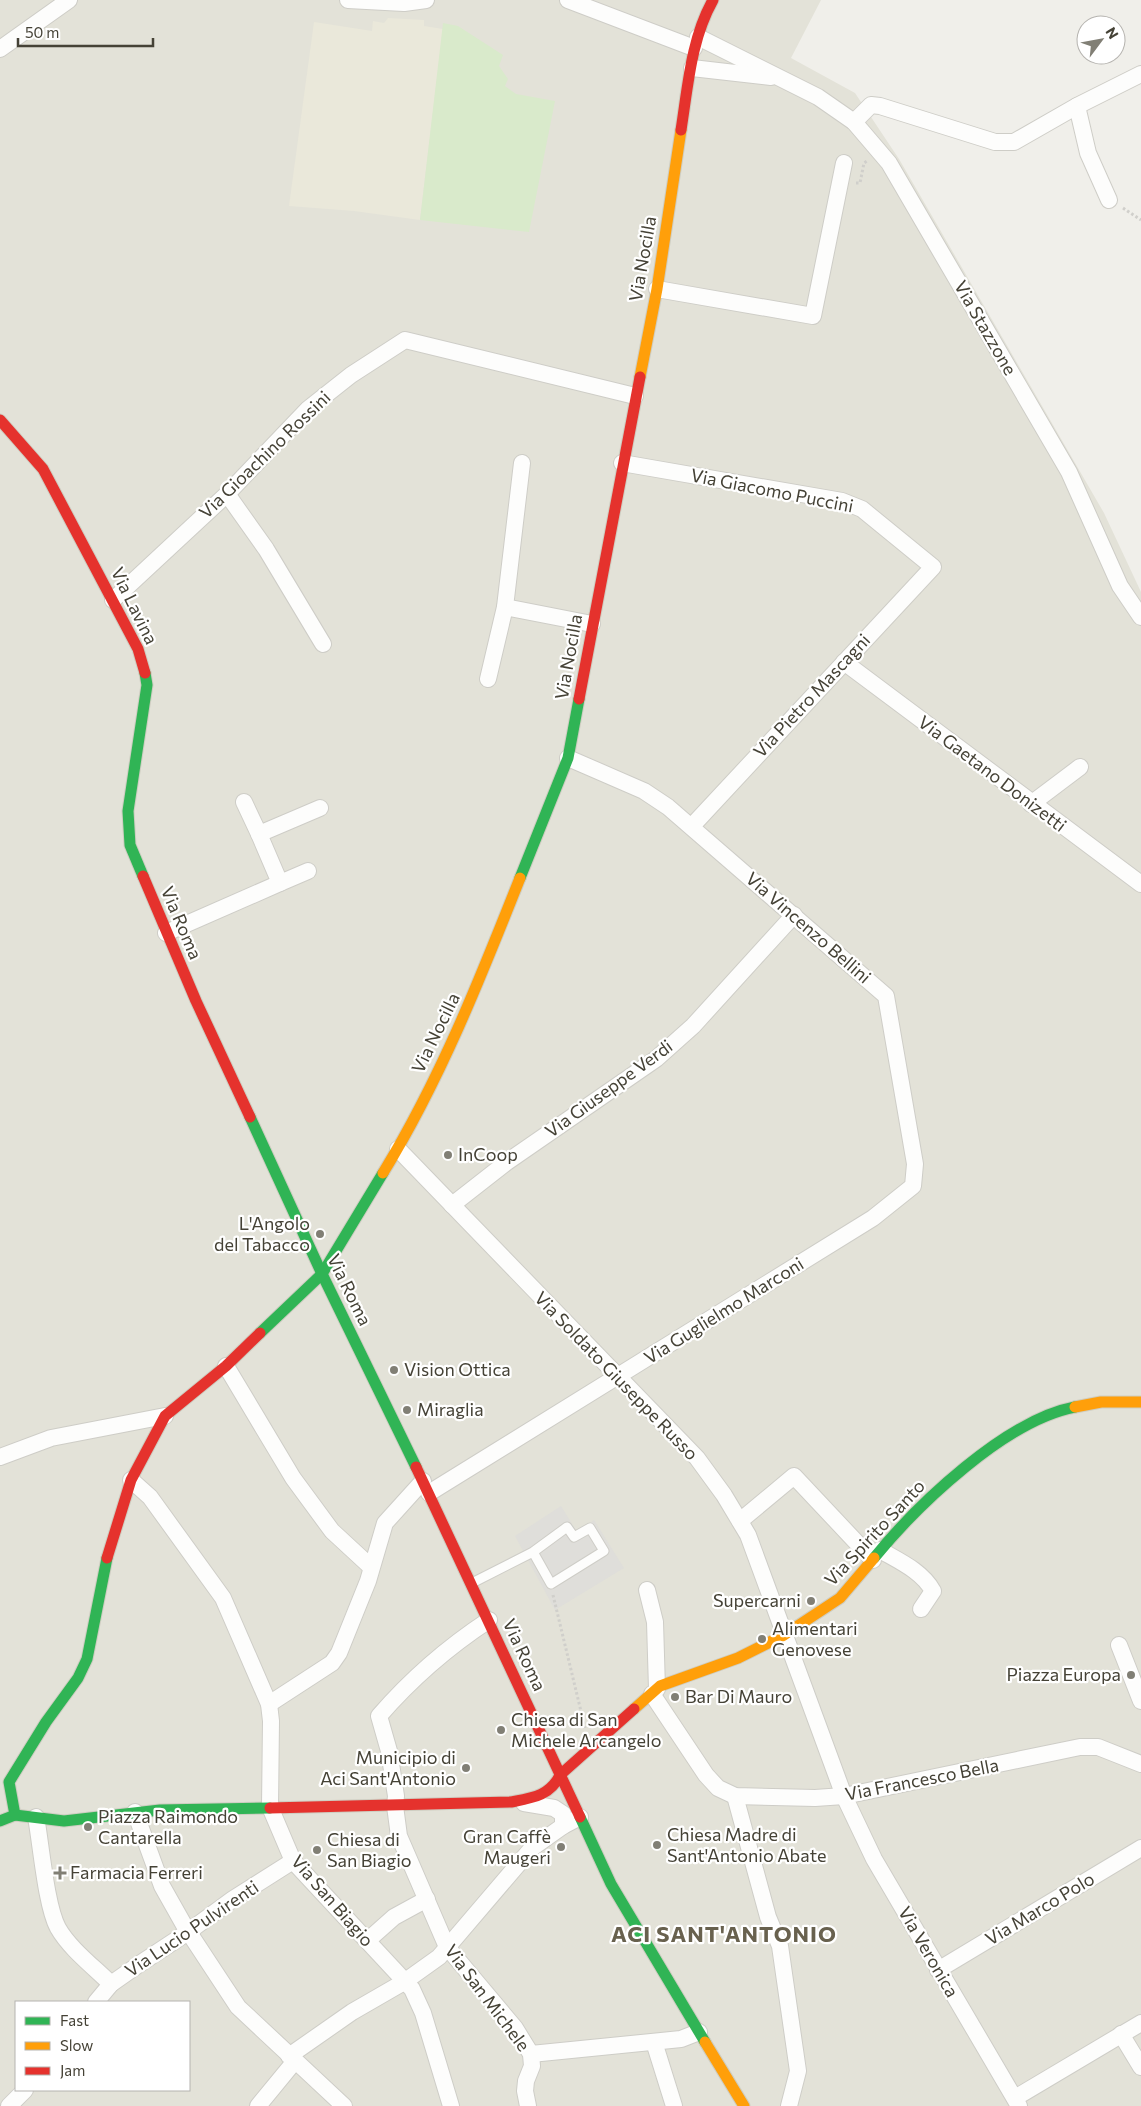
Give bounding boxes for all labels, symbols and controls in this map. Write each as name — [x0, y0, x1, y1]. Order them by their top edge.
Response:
scale bar — [18, 15, 152, 47]
north arrow — [1076, 15, 1126, 65]
text: 50 m — [25, 23, 59, 41]
text: N — [1102, 24, 1122, 42]
street label: Via Nocilla — [624, 214, 660, 303]
street label: Via Stazzone — [950, 276, 1022, 379]
street label: Via Gioachino Rossini — [194, 386, 335, 523]
street label: Via Giacomo Puccini — [689, 463, 855, 517]
street label: Via Lavina — [107, 563, 163, 648]
street label: Via Nocilla — [550, 612, 586, 701]
street label: Via Pietro Mascagni — [748, 629, 874, 762]
street label: Via Gaetano Donizetti — [914, 710, 1071, 836]
street label: Via Vincenzo Bellini — [742, 867, 876, 988]
street label: Via Roma — [157, 883, 207, 962]
street label: Via Nocilla — [406, 989, 464, 1076]
street label: Via Giuseppe Verdi — [540, 1035, 676, 1142]
place label: InCoop — [458, 1143, 518, 1165]
marker: InCoop — [442, 1149, 454, 1161]
place label: L'Angolo del Tabacco — [214, 1212, 310, 1255]
marker: L'Angolo del Tabacco — [314, 1228, 326, 1240]
street label: Via Roma — [323, 1250, 377, 1329]
street label: Via Guglielmo Marconi — [640, 1252, 807, 1368]
street label: Via Soldato Giuseppe Russo — [530, 1286, 703, 1464]
place label: Vision Ottica — [404, 1358, 511, 1380]
marker: Vision Ottica — [388, 1364, 400, 1376]
place label: Miraglia — [417, 1398, 484, 1420]
marker: Miraglia — [401, 1404, 413, 1416]
street label: Via Spirito Santo — [819, 1475, 929, 1590]
place label: Supercarni — [713, 1589, 801, 1611]
marker: Supercarni — [805, 1595, 817, 1607]
street label: Via Roma — [499, 1615, 551, 1694]
place label: Alimentari Genovese — [772, 1617, 858, 1660]
marker: Alimentari Genovese — [756, 1633, 768, 1645]
place label: Piazza Europa — [1006, 1663, 1121, 1685]
marker: Piazza Europa — [1125, 1669, 1137, 1681]
place label: Bar Di Mauro — [685, 1685, 792, 1707]
marker: Bar Di Mauro — [669, 1691, 681, 1703]
place label: Chiesa di San Michele Arcangelo — [511, 1708, 661, 1751]
marker: Chiesa di San Michele Arcangelo — [495, 1724, 507, 1736]
place label: Municipio di Aci Sant'Antonio — [320, 1746, 456, 1789]
street label: Via Francesco Bella — [843, 1753, 1000, 1805]
marker: Municipio di Aci Sant'Antonio — [460, 1762, 472, 1774]
place label: Piazza Raimondo Cantarella — [98, 1805, 238, 1848]
marker: Piazza Raimondo Cantarella — [82, 1821, 94, 1833]
place label: Chiesa Madre di Sant'Antonio Abate — [667, 1823, 826, 1866]
place label: Gran Caffè Maugeri — [463, 1825, 551, 1868]
place label: Chiesa di San Biagio — [327, 1828, 412, 1871]
marker: Chiesa Madre di Sant'Antonio Abate — [651, 1839, 663, 1851]
marker: Gran Caffè Maugeri — [555, 1841, 567, 1853]
marker: Chiesa di San Biagio — [311, 1844, 323, 1856]
street label: Via San Biagio — [287, 1850, 379, 1951]
place label: Farmacia Ferreri — [70, 1861, 203, 1883]
marker: Farmacia Ferreri — [54, 1867, 66, 1879]
street label: Via Marco Polo — [981, 1867, 1098, 1949]
street label: Via Lucio Pulvirenti — [120, 1875, 262, 1981]
street label: Via Veronica — [894, 1902, 964, 2001]
district label: ACI SANT'ANTONIO — [611, 1920, 837, 1947]
street label: Via San Michele — [440, 1940, 535, 2055]
legend — [15, 2001, 190, 2091]
text: Fast — [60, 2011, 89, 2029]
text: Slow — [60, 2036, 93, 2054]
text: Jam — [60, 2061, 85, 2079]

